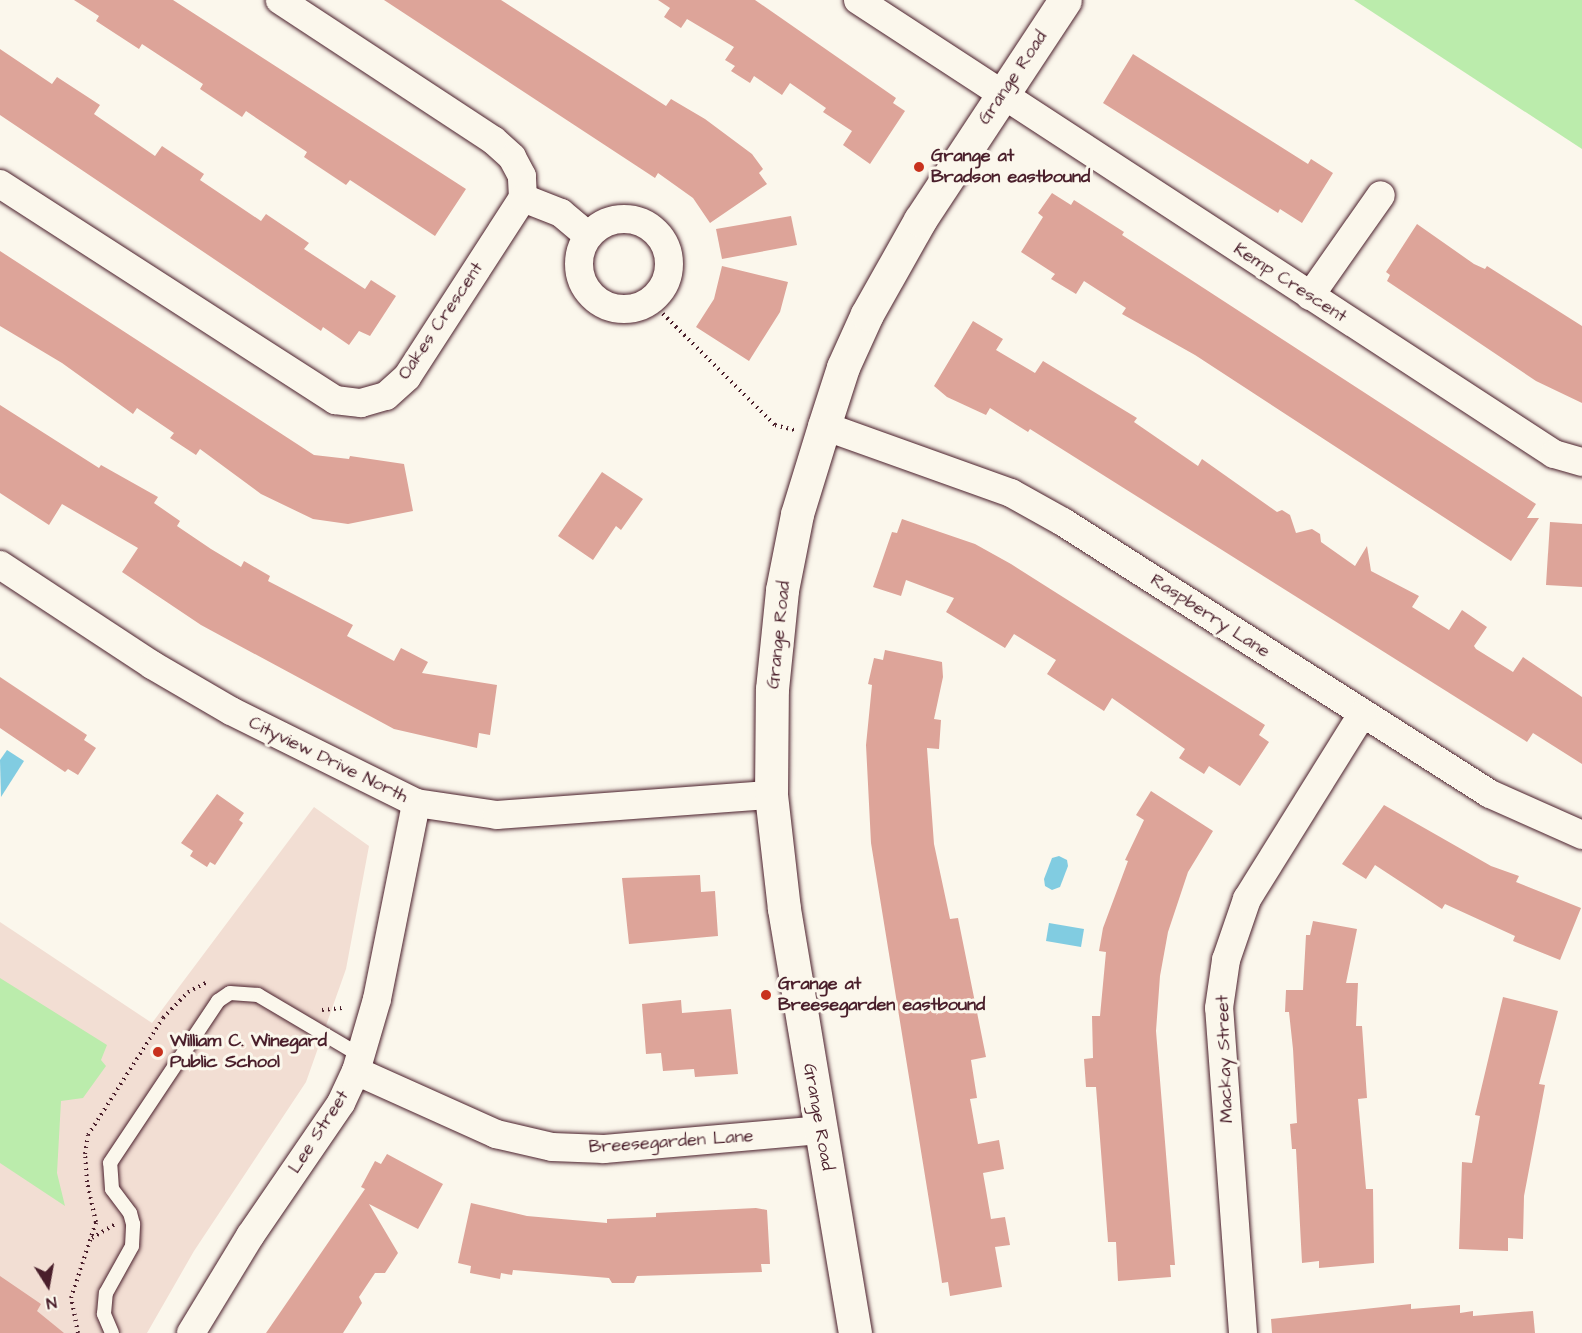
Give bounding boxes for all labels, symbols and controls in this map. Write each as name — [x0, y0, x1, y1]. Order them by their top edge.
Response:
street label: Grange Road — [974, 27, 1052, 129]
place label: Grange at Bradson eastbound — [931, 146, 1090, 188]
marker: Grange at Bradson eastbound — [912, 160, 926, 174]
street label: Kemp Crescent — [1229, 238, 1351, 328]
street label: Oakes Crescent — [394, 258, 488, 384]
street label: Raspberry Lane — [1146, 569, 1274, 663]
street label: Grange Road — [763, 580, 795, 690]
street label: Cityview Drive North — [245, 712, 411, 808]
place label: Grange at Breesegarden eastbound — [778, 974, 985, 1016]
marker: Grange at Breesegarden eastbound — [759, 988, 773, 1002]
street label: Mackay Street — [1212, 995, 1238, 1123]
place label: William C. Winegard Public School — [170, 1031, 327, 1074]
marker: William C. Winegard Public School — [151, 1045, 165, 1059]
street label: Grange Road — [798, 1062, 838, 1172]
street label: Lee Street — [284, 1086, 354, 1178]
street label: Breesegarden Lane — [588, 1125, 754, 1159]
north arrow — [18, 1255, 78, 1315]
text: N — [44, 1291, 58, 1314]

